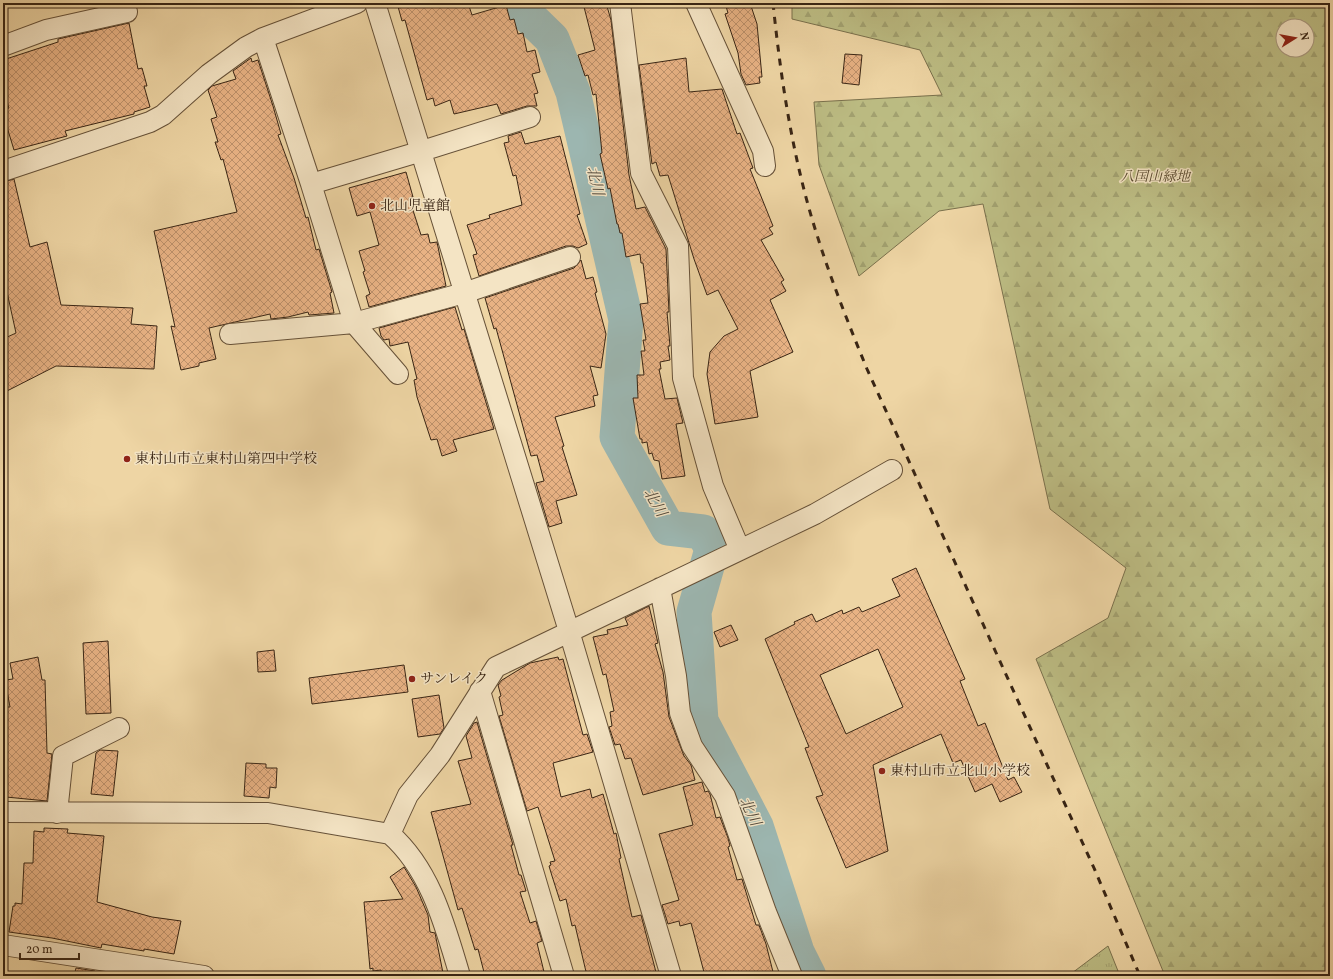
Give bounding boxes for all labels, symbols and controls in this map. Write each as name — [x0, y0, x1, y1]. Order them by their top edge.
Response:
north arrow — [1275, 18, 1315, 58]
text: N — [1295, 31, 1311, 42]
water label: 北川 — [580, 164, 608, 200]
park label: 八国山緑地 — [1120, 168, 1192, 187]
place label: 北山児童館 — [380, 197, 450, 216]
marker: 北山児童館 — [367, 201, 377, 211]
place label: 東村山市立東村山第四中学校 — [135, 450, 317, 469]
marker: 東村山市立東村山第四中学校 — [122, 454, 132, 464]
water label: 北川 — [637, 485, 672, 523]
place label: サンレイク — [420, 670, 488, 689]
marker: サンレイク — [407, 674, 417, 684]
place label: 東村山市立北山小学校 — [890, 762, 1030, 781]
marker: 東村山市立北山小学校 — [877, 766, 887, 776]
water label: 北川 — [733, 794, 766, 832]
scale bar — [20, 935, 79, 961]
text: 20 m — [26, 942, 53, 958]

